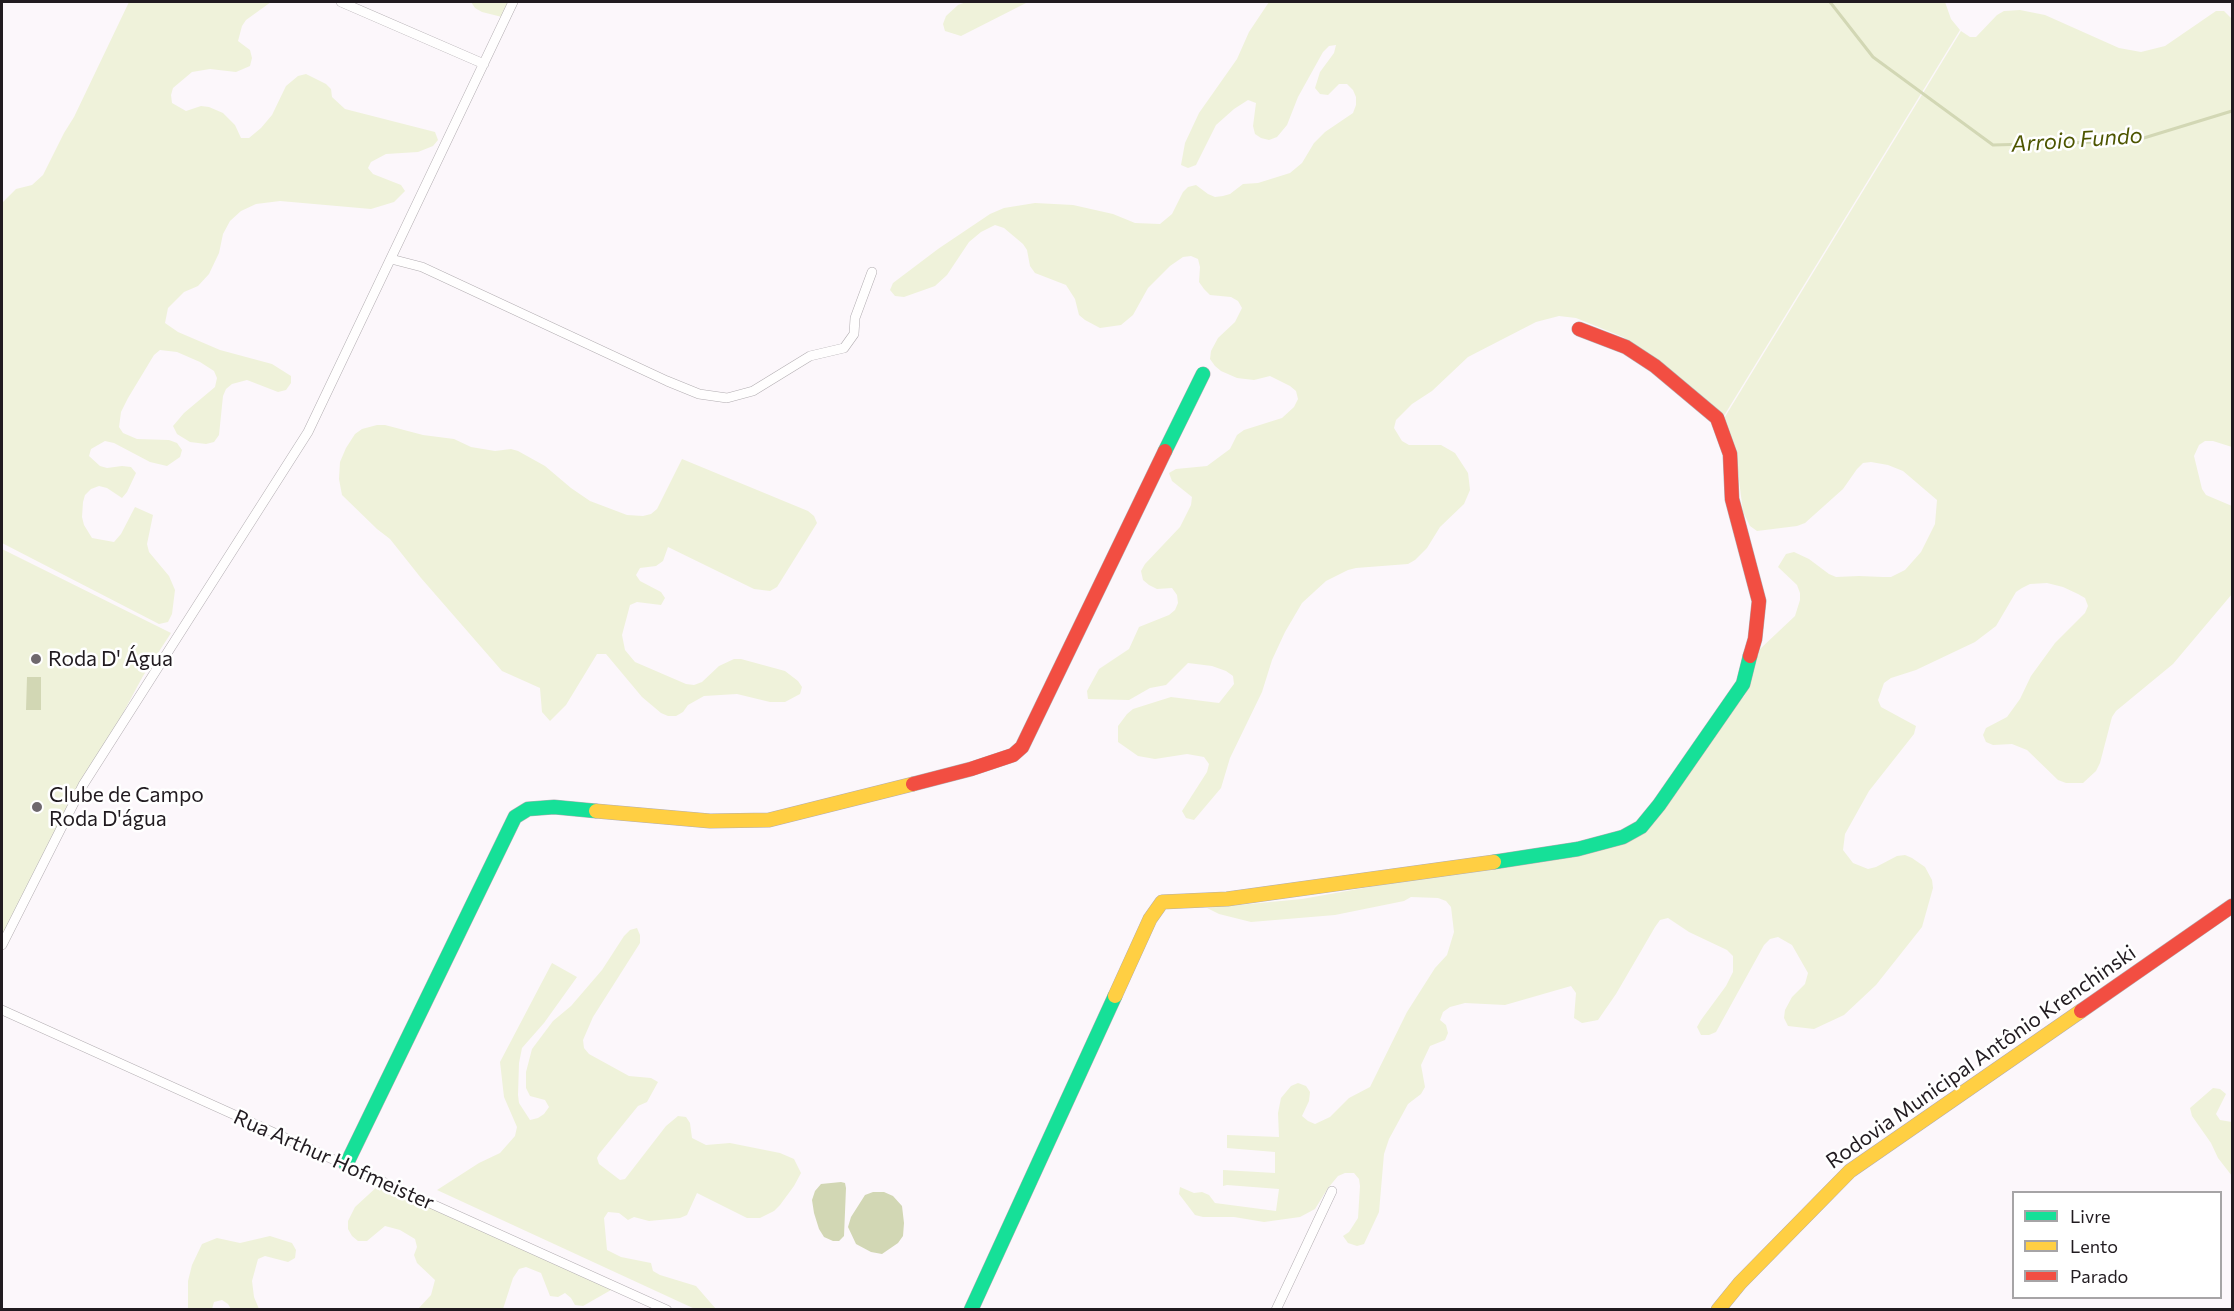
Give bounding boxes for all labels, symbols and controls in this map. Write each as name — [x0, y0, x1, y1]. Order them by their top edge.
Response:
water label: Arroio Fundo — [2010, 122, 2144, 158]
place label: Roda D' Água — [48, 646, 173, 672]
marker: Roda D' Água — [29, 652, 43, 666]
place label: Clube de Campo Roda D'água — [49, 782, 204, 832]
marker: Clube de Campo Roda D'água — [30, 800, 44, 814]
street label: Rodovia Municipal Antônio Krenchinski — [1821, 940, 2141, 1174]
street label: Rua Arthur Hofmeister — [230, 1104, 438, 1216]
legend — [2012, 1191, 2222, 1299]
text: Livre — [2070, 1205, 2111, 1227]
text: Lento — [2070, 1235, 2118, 1257]
text: Parado — [2070, 1265, 2128, 1287]

